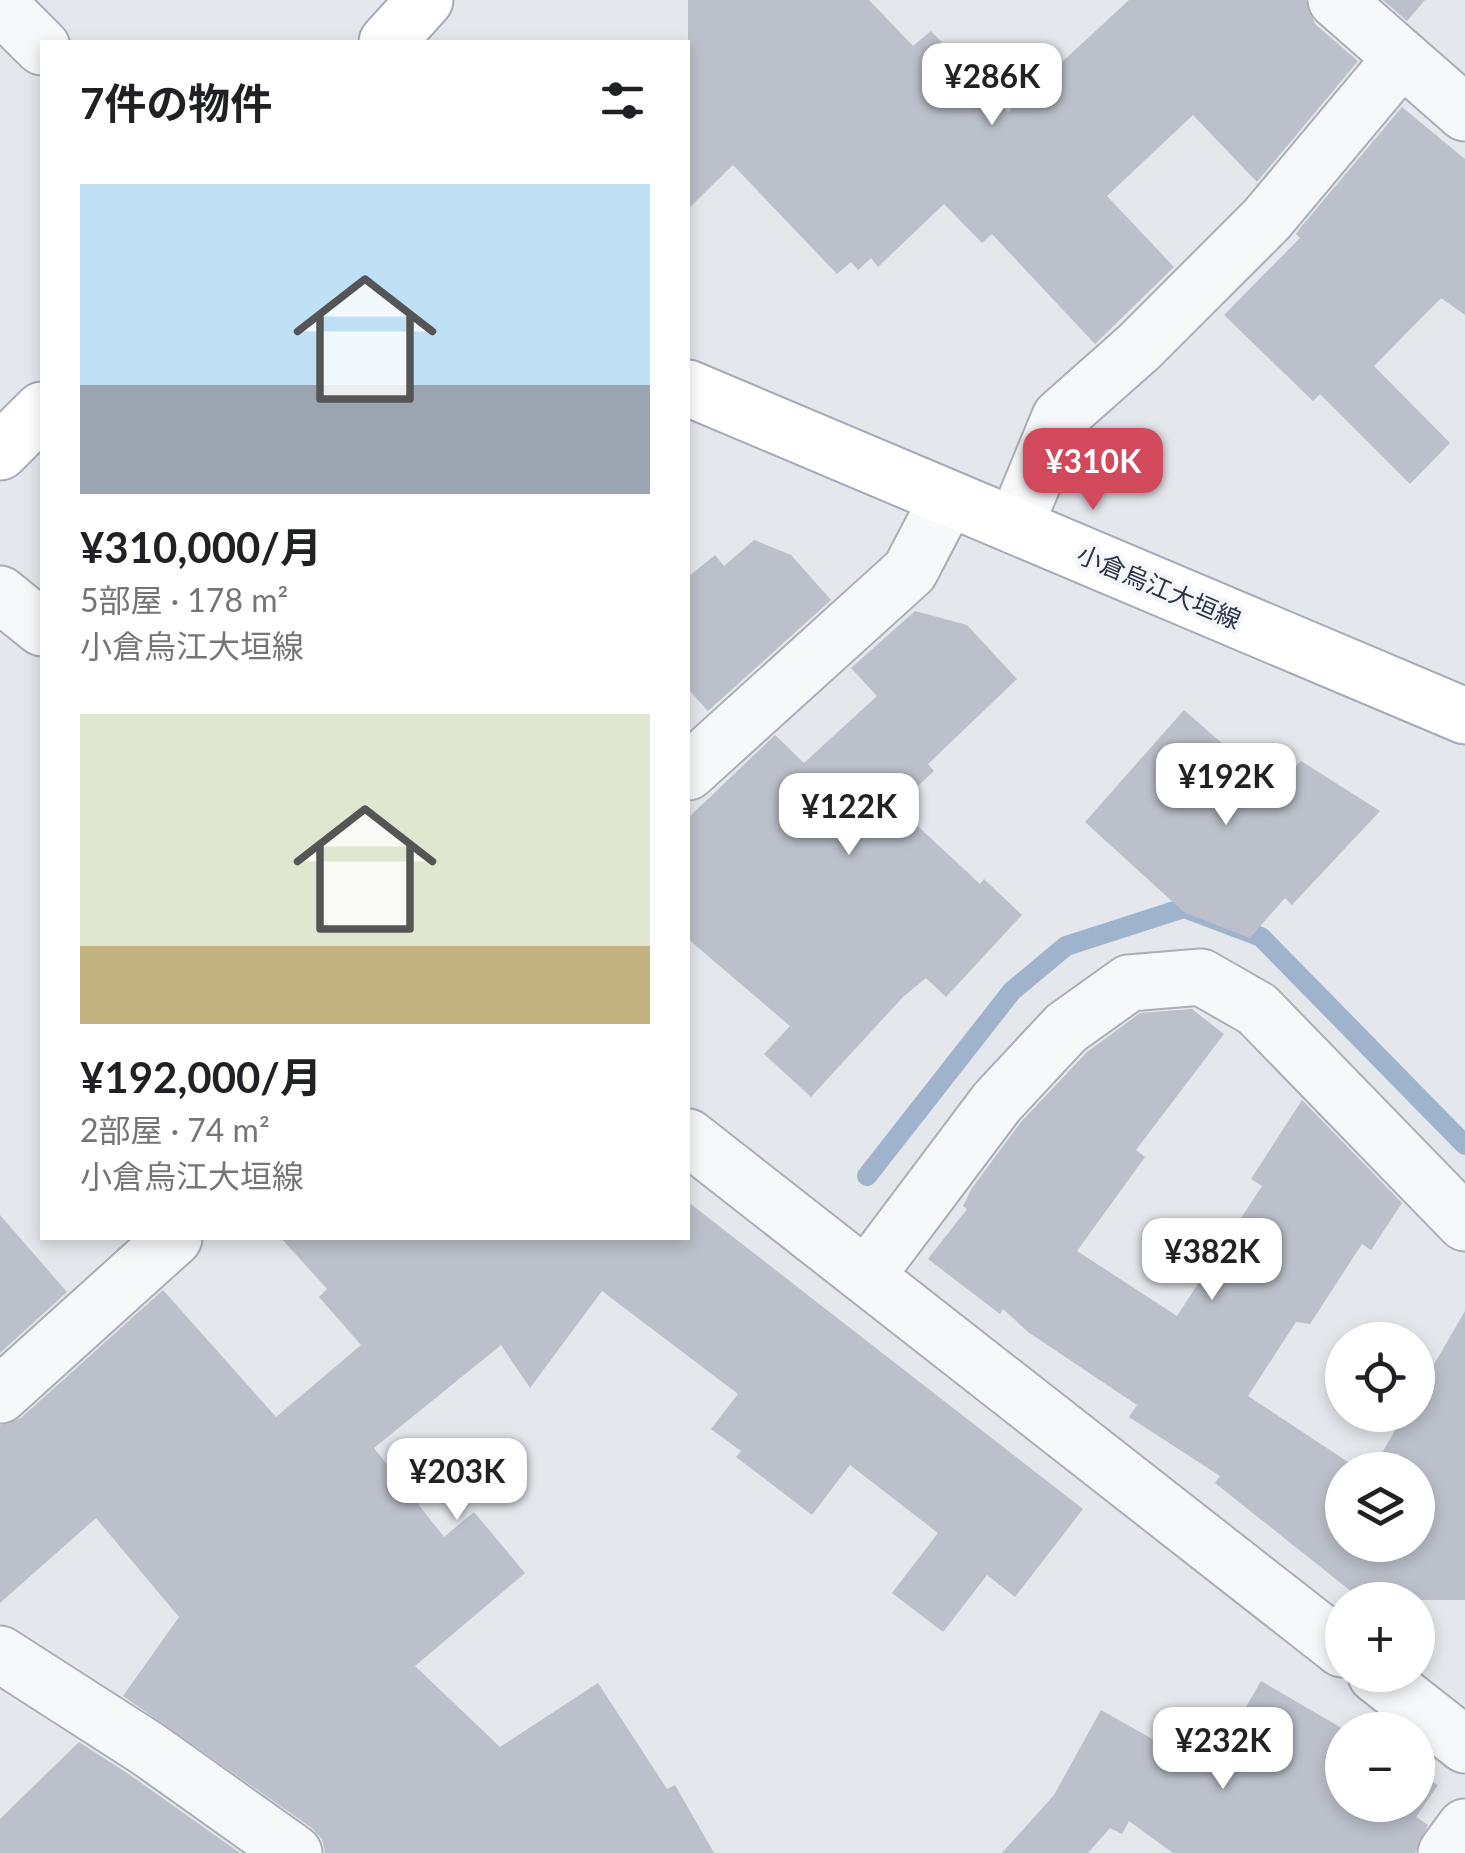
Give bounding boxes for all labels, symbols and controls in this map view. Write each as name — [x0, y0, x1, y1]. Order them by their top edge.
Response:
pin: ¥286K — [922, 43, 1062, 128]
text: ¥286K — [944, 56, 1040, 95]
icon: filters — [595, 73, 650, 128]
text: 7件の物件 — [80, 78, 272, 128]
icon: home — [275, 249, 455, 429]
pin: ¥310K — [1023, 428, 1163, 513]
text: ¥310K — [1045, 441, 1141, 480]
text: ¥310,000/月 — [80, 522, 322, 572]
street label: 小倉烏江大垣線 — [1073, 538, 1246, 634]
text: 5部屋 · 178 m² — [80, 580, 288, 619]
text: 小倉烏江大垣線 — [80, 626, 304, 665]
pin: ¥192K — [1156, 743, 1296, 828]
text: ¥192K — [1178, 756, 1274, 795]
pin: ¥122K — [779, 773, 919, 858]
icon: home — [275, 779, 455, 959]
text: ¥122K — [801, 786, 897, 825]
text: ¥192,000/月 — [80, 1052, 322, 1102]
text: 2部屋 · 74 m² — [80, 1110, 270, 1149]
text: 小倉烏江大垣線 — [80, 1156, 304, 1195]
pin: ¥382K — [1142, 1218, 1282, 1303]
text: ¥382K — [1164, 1231, 1260, 1270]
map controls — [1325, 1322, 1435, 1822]
button: locate — [1325, 1322, 1435, 1432]
pin: ¥203K — [387, 1438, 527, 1523]
text: ¥203K — [409, 1451, 505, 1490]
button: layers — [1325, 1452, 1435, 1562]
button: + — [1325, 1582, 1435, 1692]
pin: ¥232K — [1153, 1707, 1293, 1792]
button: − — [1325, 1712, 1435, 1822]
text: ¥232K — [1175, 1720, 1271, 1759]

